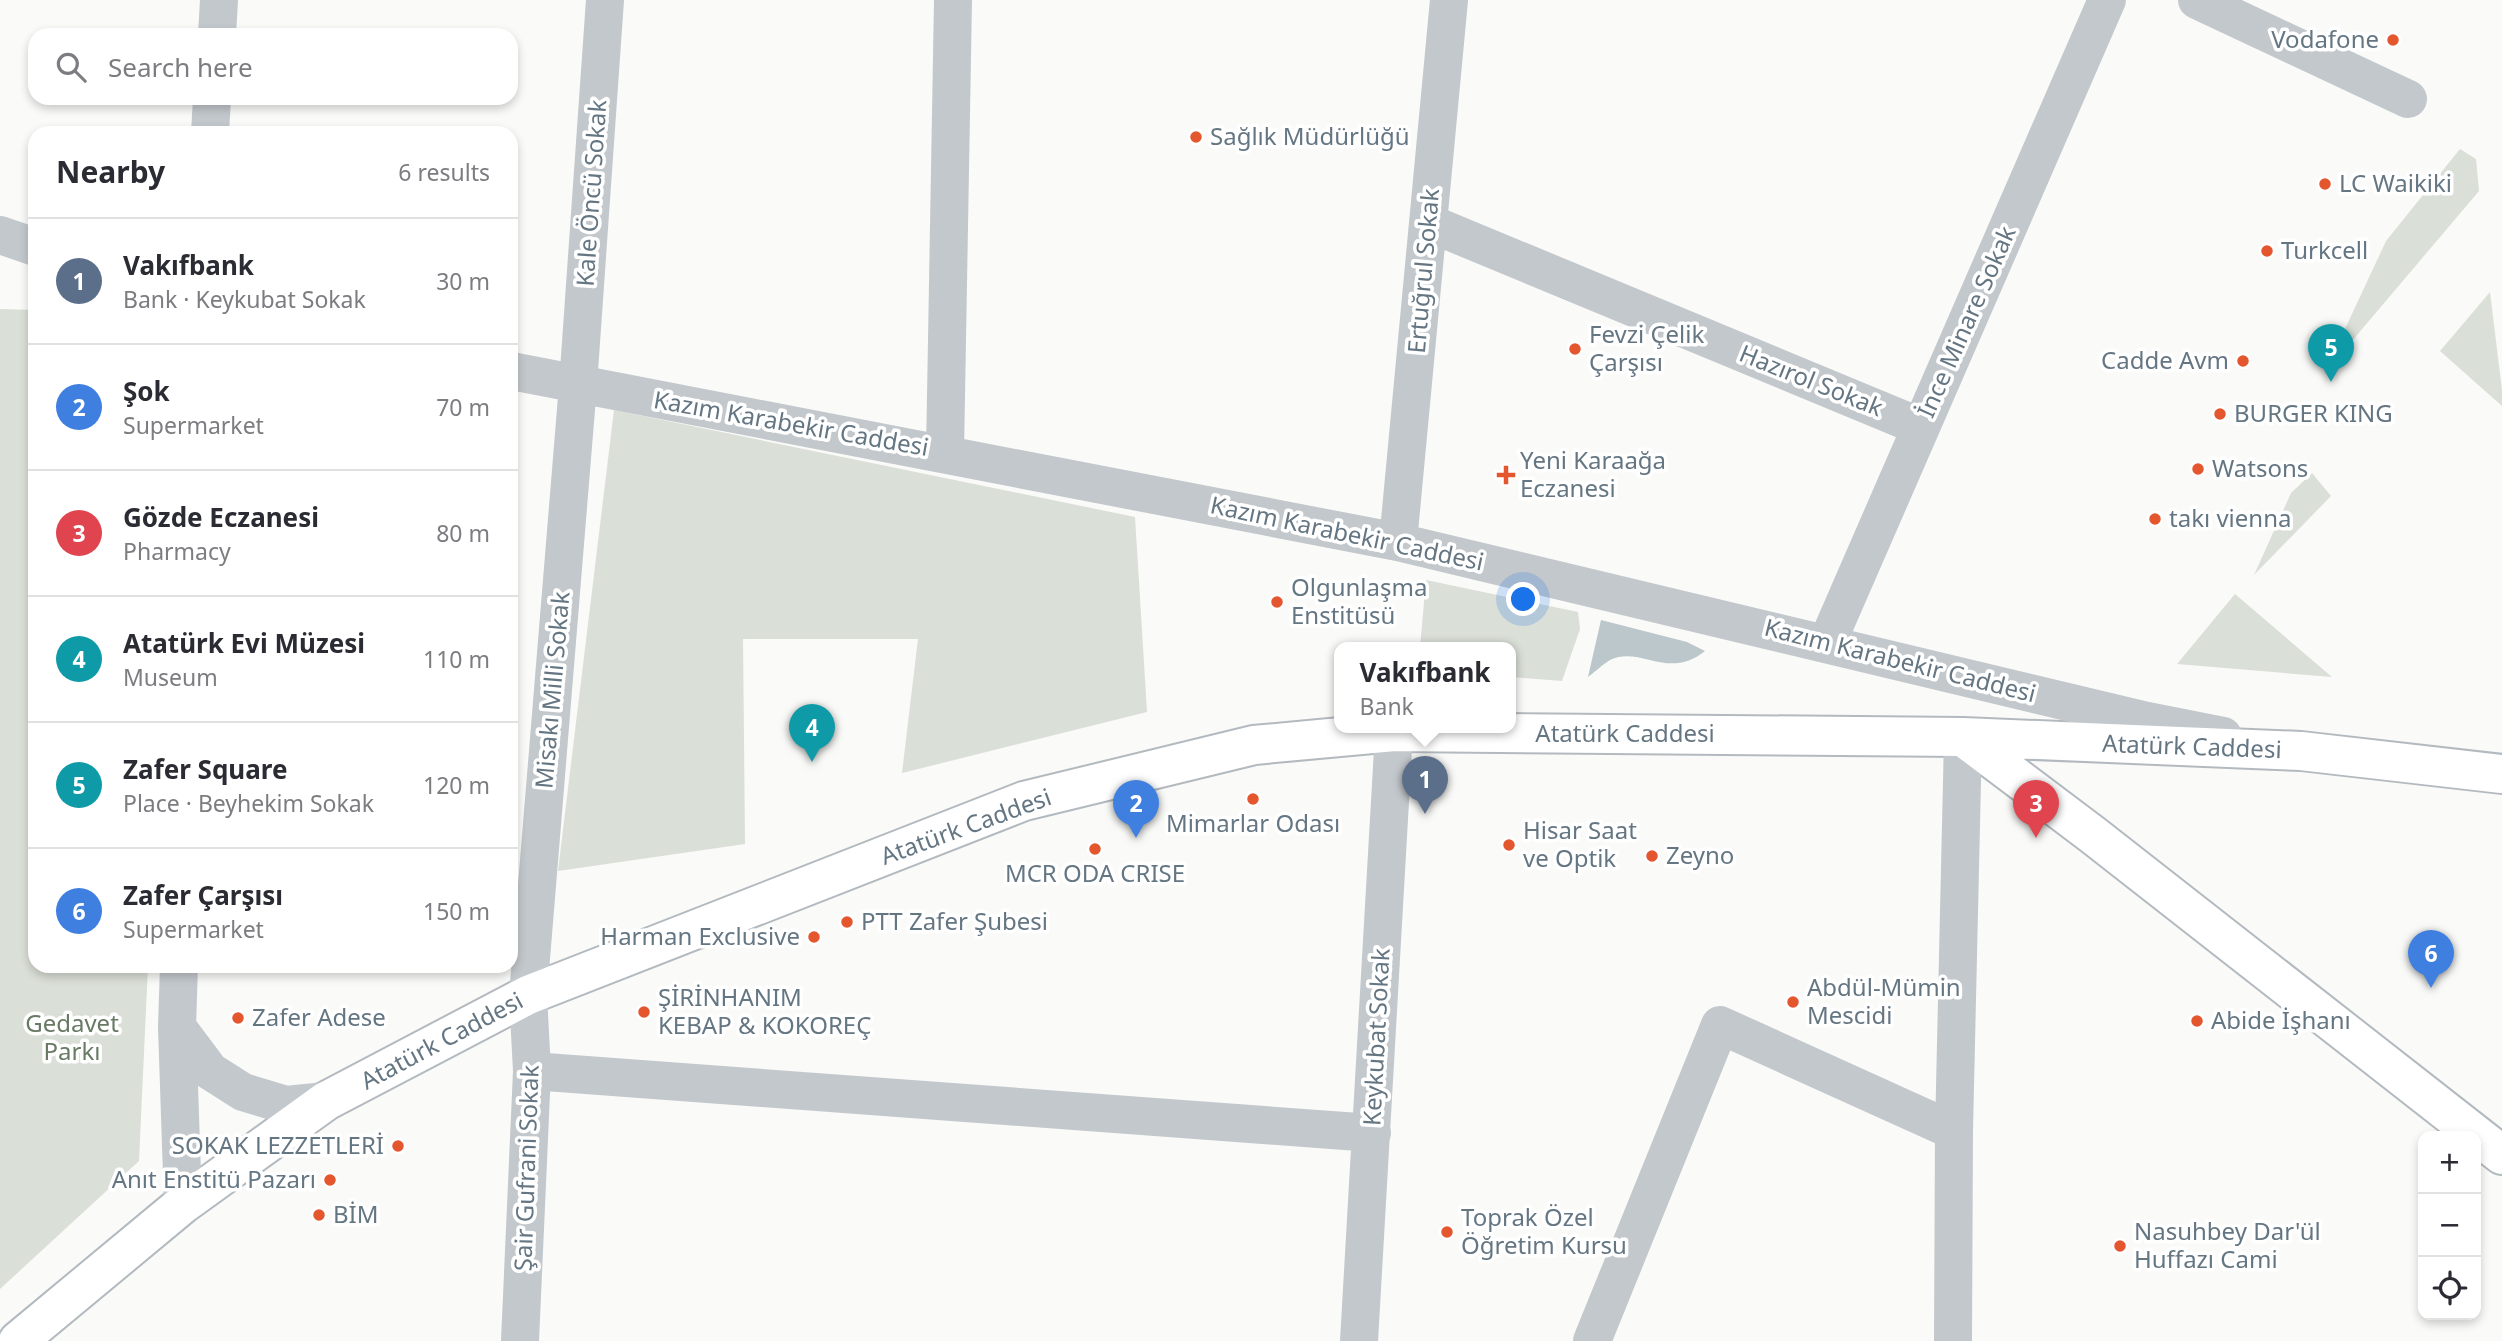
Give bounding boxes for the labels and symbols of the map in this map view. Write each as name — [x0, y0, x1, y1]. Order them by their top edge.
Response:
place label: Vodafone — [2271, 22, 2379, 55]
marker: Vodafone — [2385, 32, 2401, 48]
street label: Kale Öncü Sokak — [568, 98, 614, 287]
place label: Sağlık Müdürlüğü — [1210, 119, 1410, 152]
marker: Sağlık Müdürlüğü — [1188, 129, 1204, 145]
place label: LC Waikiki — [2339, 166, 2452, 199]
marker: LC Waikiki — [2317, 176, 2333, 192]
street label: Ertuğrul Sokak — [1399, 187, 1446, 355]
street label: İnce Minare Sokak — [1909, 220, 2023, 422]
place label: Turkcell — [2281, 233, 2368, 266]
marker: Turkcell — [2259, 243, 2275, 259]
place label: Fevzi Çelik Çarşısı — [1589, 317, 1705, 378]
pin: 5 — [2308, 324, 2354, 382]
street label: Hazırol Sokak — [1735, 336, 1888, 423]
marker: Fevzi Çelik Çarşısı — [1567, 341, 1583, 357]
place label: Cadde Avm — [2101, 343, 2229, 376]
marker: Cadde Avm — [2235, 353, 2251, 369]
street label: Kazım Karabekir Caddesi — [651, 382, 931, 463]
place label: BURGER KING — [2234, 396, 2393, 429]
marker: BURGER KING — [2212, 406, 2228, 422]
place label: Yeni Karaağa Eczanesi — [1520, 443, 1666, 504]
place label: Watsons — [2212, 451, 2308, 484]
marker: Watsons — [2190, 461, 2206, 477]
marker: Yeni Karaağa Eczanesi — [1498, 467, 1514, 483]
street label: Kazım Karabekir Caddesi — [1208, 487, 1487, 578]
place label: takı vienna — [2169, 501, 2291, 534]
marker: takı vienna — [2147, 511, 2163, 527]
place label: Olgunlaşma Enstitüsü — [1291, 570, 1427, 631]
your location — [1506, 582, 1540, 616]
street label: Misakı Milli Sokak — [526, 590, 577, 790]
marker: Olgunlaşma Enstitüsü — [1269, 594, 1285, 610]
street label: Kazım Karabekir Caddesi — [1761, 610, 2039, 709]
pin: 4 — [789, 704, 835, 762]
street label: Atatürk Caddesi — [1535, 716, 1715, 749]
street label: Atatürk Caddesi — [2102, 726, 2282, 765]
pin: 1 — [1402, 756, 1448, 814]
street label: Atatürk Caddesi — [876, 779, 1055, 872]
pin: 2 — [1113, 780, 1159, 838]
pin: 3 — [2013, 780, 2059, 838]
marker: Mimarlar Odası — [1245, 791, 1261, 807]
place label: Mimarlar Odası — [1166, 806, 1340, 839]
place label: Hisar Saat ve Optik — [1523, 813, 1637, 874]
marker: Hisar Saat ve Optik — [1501, 837, 1517, 853]
place label: Zeyno — [1666, 838, 1734, 871]
marker: MCR ODA CRISE — [1087, 841, 1103, 857]
marker: Zeyno — [1644, 848, 1660, 864]
place label: MCR ODA CRISE — [1005, 856, 1185, 889]
place label: PTT Zafer Şubesi — [861, 904, 1048, 937]
marker: PTT Zafer Şubesi — [839, 914, 855, 930]
place label: Harman Exclusive — [600, 919, 800, 952]
marker: Harman Exclusive — [806, 929, 822, 945]
pin: 6 — [2408, 930, 2454, 988]
street label: Keykubat Sokak — [1354, 947, 1397, 1127]
place label: Abdül-Mümin Mescidi — [1807, 970, 1961, 1031]
place label: ŞİRİNHANIM KEBAP & KOKOREÇ — [658, 980, 871, 1041]
street label: Atatürk Caddesi — [354, 983, 528, 1096]
marker: Abdül-Mümin Mescidi — [1785, 994, 1801, 1010]
place label: Zafer Adese — [252, 1000, 386, 1033]
place label: Abide İşhanı — [2211, 1003, 2351, 1036]
marker: ŞİRİNHANIM KEBAP & KOKOREÇ — [636, 1004, 652, 1020]
park label: Gedavet Parkı — [25, 1006, 119, 1067]
marker: Zafer Adese — [230, 1010, 246, 1026]
marker: Abide İşhanı — [2189, 1013, 2205, 1029]
street label: Şair Gufrani Sokak — [505, 1064, 546, 1272]
place label: SOKAK LEZZETLERİ — [172, 1128, 384, 1161]
marker: SOKAK LEZZETLERİ — [390, 1138, 406, 1154]
place label: Anıt Enstitü Pazarı — [112, 1162, 316, 1195]
marker: Anıt Enstitü Pazarı — [322, 1172, 338, 1188]
place label: BİM — [333, 1197, 379, 1230]
place label: Toprak Özel Öğretim Kursu — [1461, 1200, 1627, 1261]
marker: BİM — [311, 1207, 327, 1223]
place label: Nasuhbey Dar'ül Huffazı Cami — [2134, 1214, 2321, 1275]
marker: Toprak Özel Öğretim Kursu — [1439, 1224, 1455, 1240]
marker: Nasuhbey Dar'ül Huffazı Cami — [2112, 1238, 2128, 1254]

